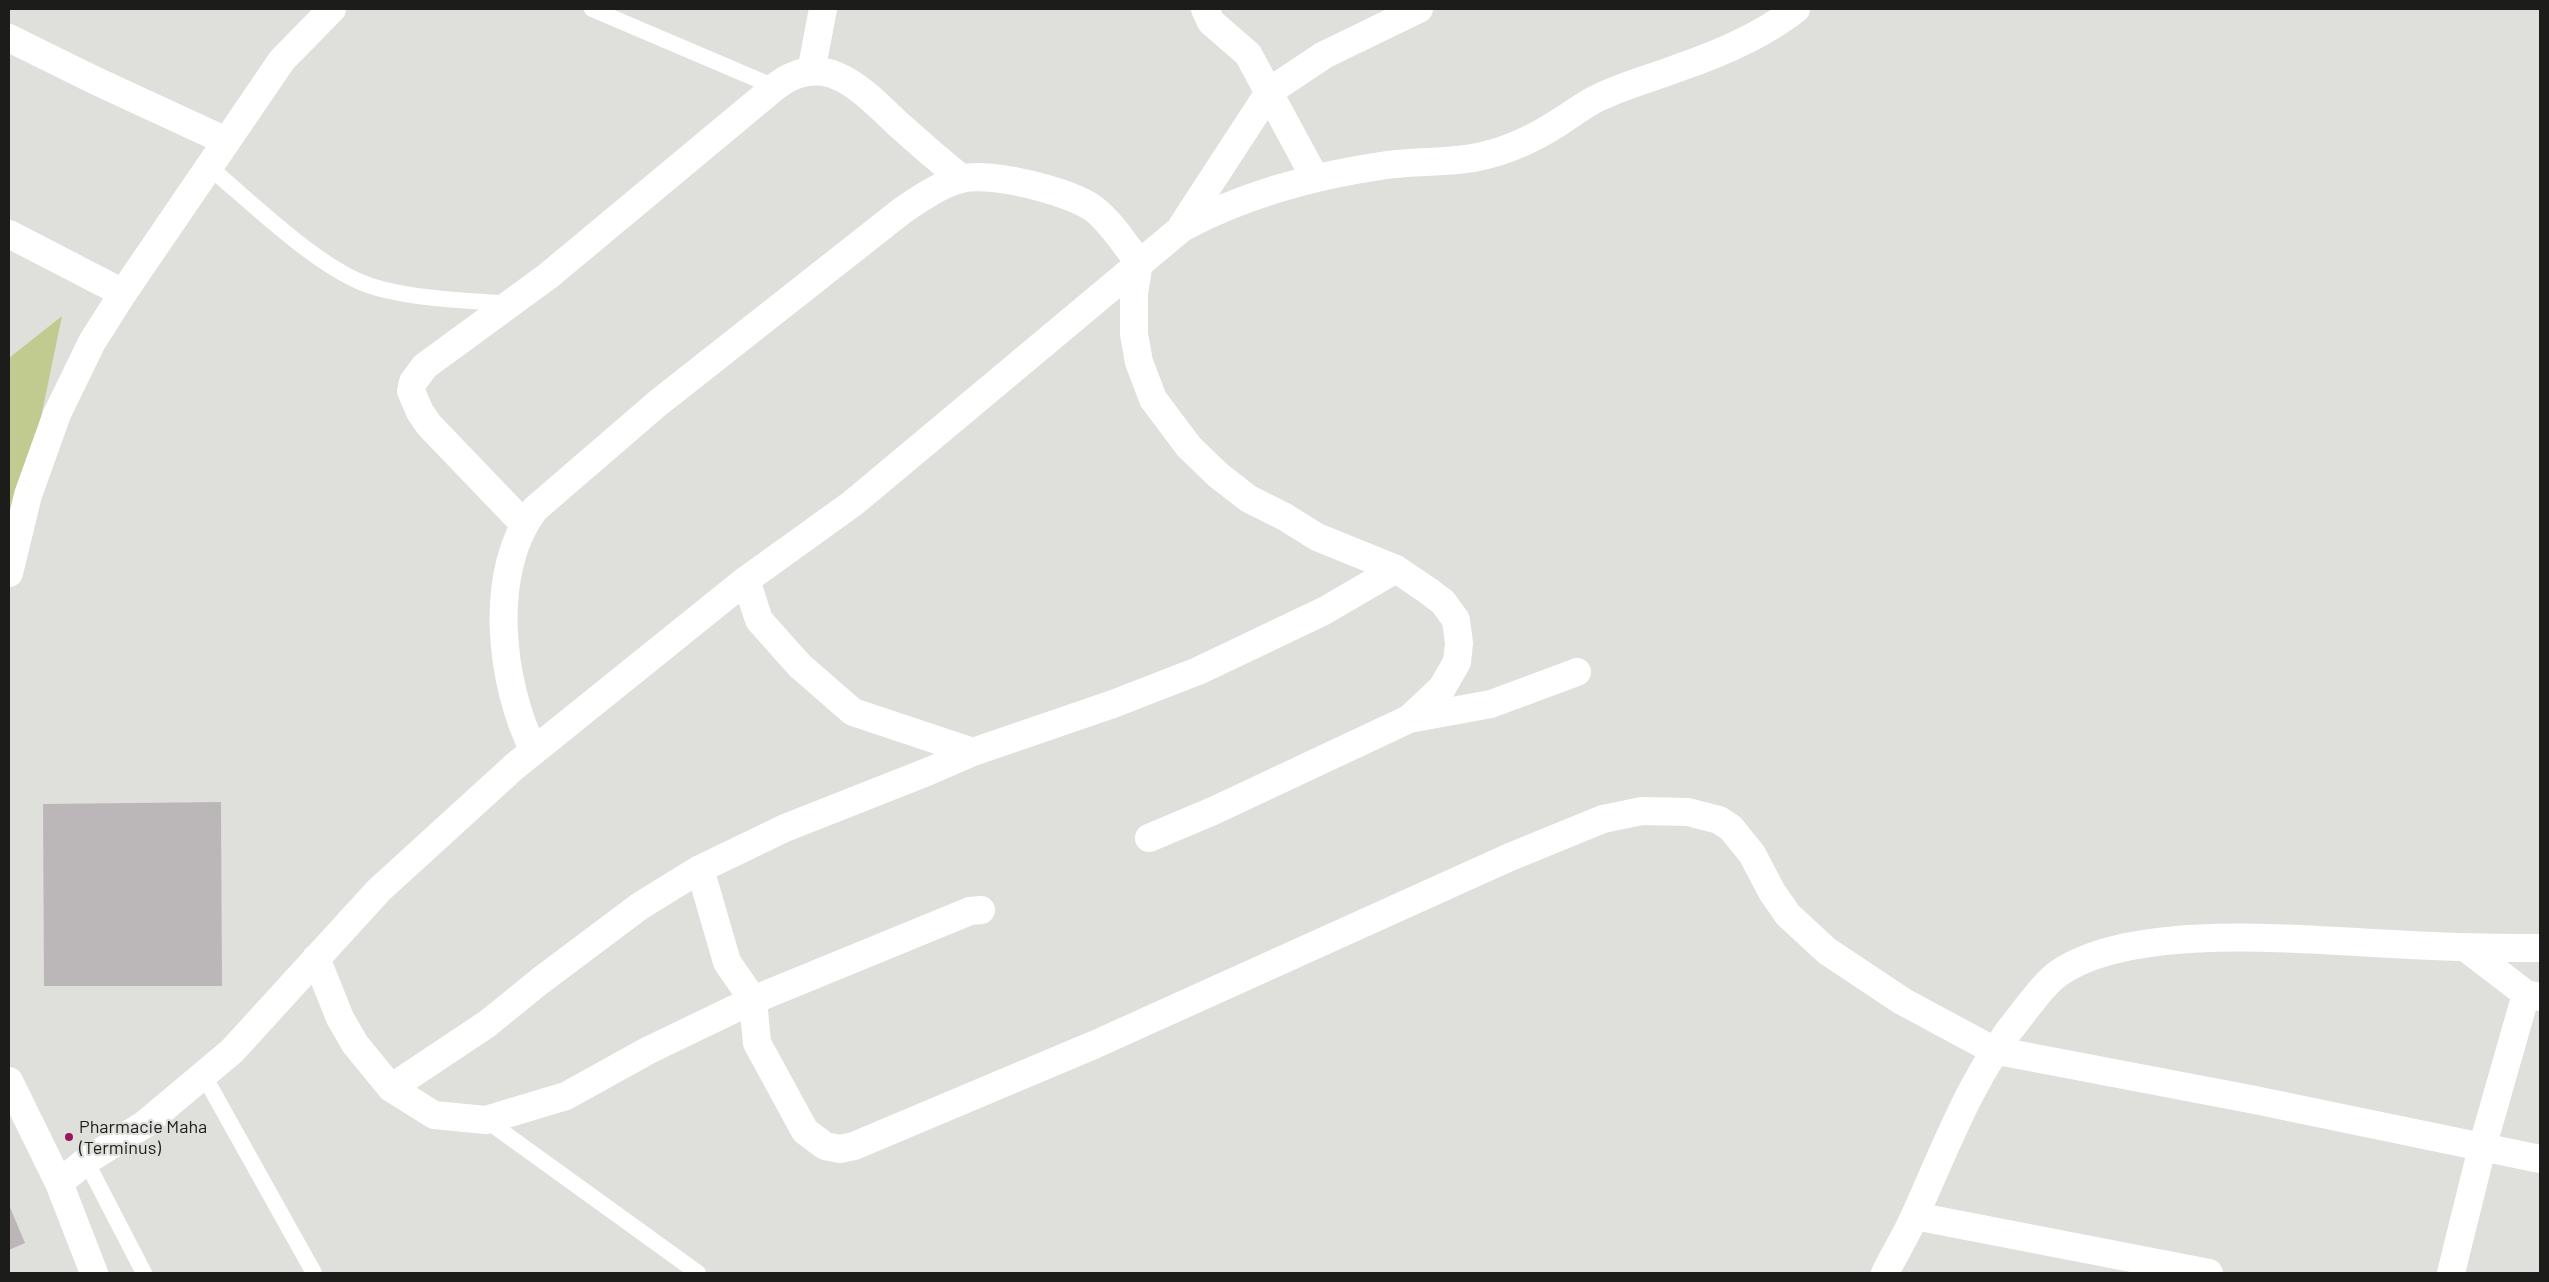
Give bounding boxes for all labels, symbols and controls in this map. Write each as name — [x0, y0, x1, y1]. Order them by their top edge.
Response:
place label: Pharmacie Maha (Terminus) — [79, 1116, 207, 1158]
marker: Pharmacie Maha (Terminus) — [63, 1131, 75, 1143]

